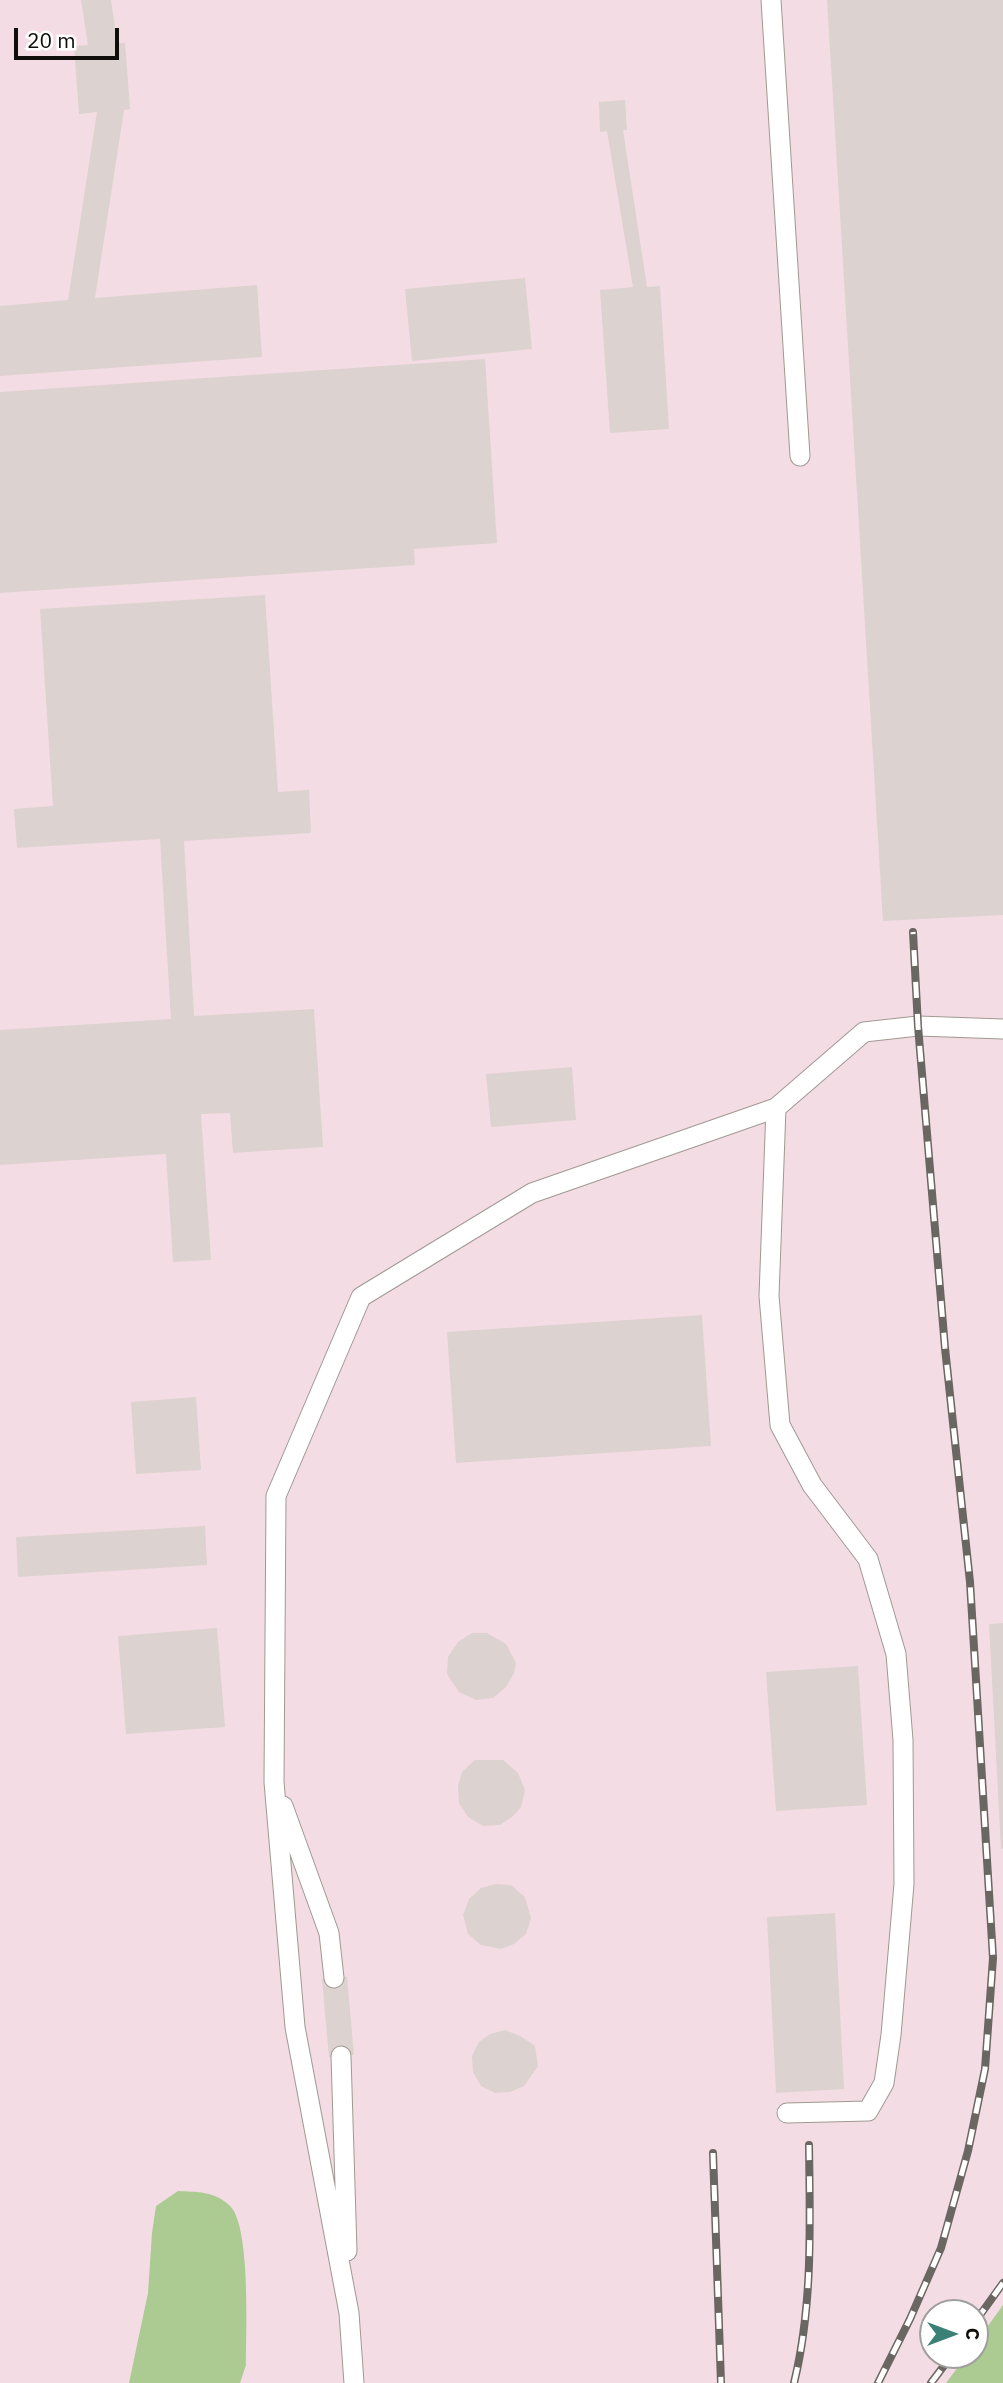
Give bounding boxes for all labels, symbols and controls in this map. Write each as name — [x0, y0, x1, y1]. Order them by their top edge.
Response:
scale bar — [18, 14, 122, 58]
text: 20 m — [27, 26, 76, 54]
north arrow — [919, 2299, 989, 2369]
text: С — [961, 2328, 985, 2340]

